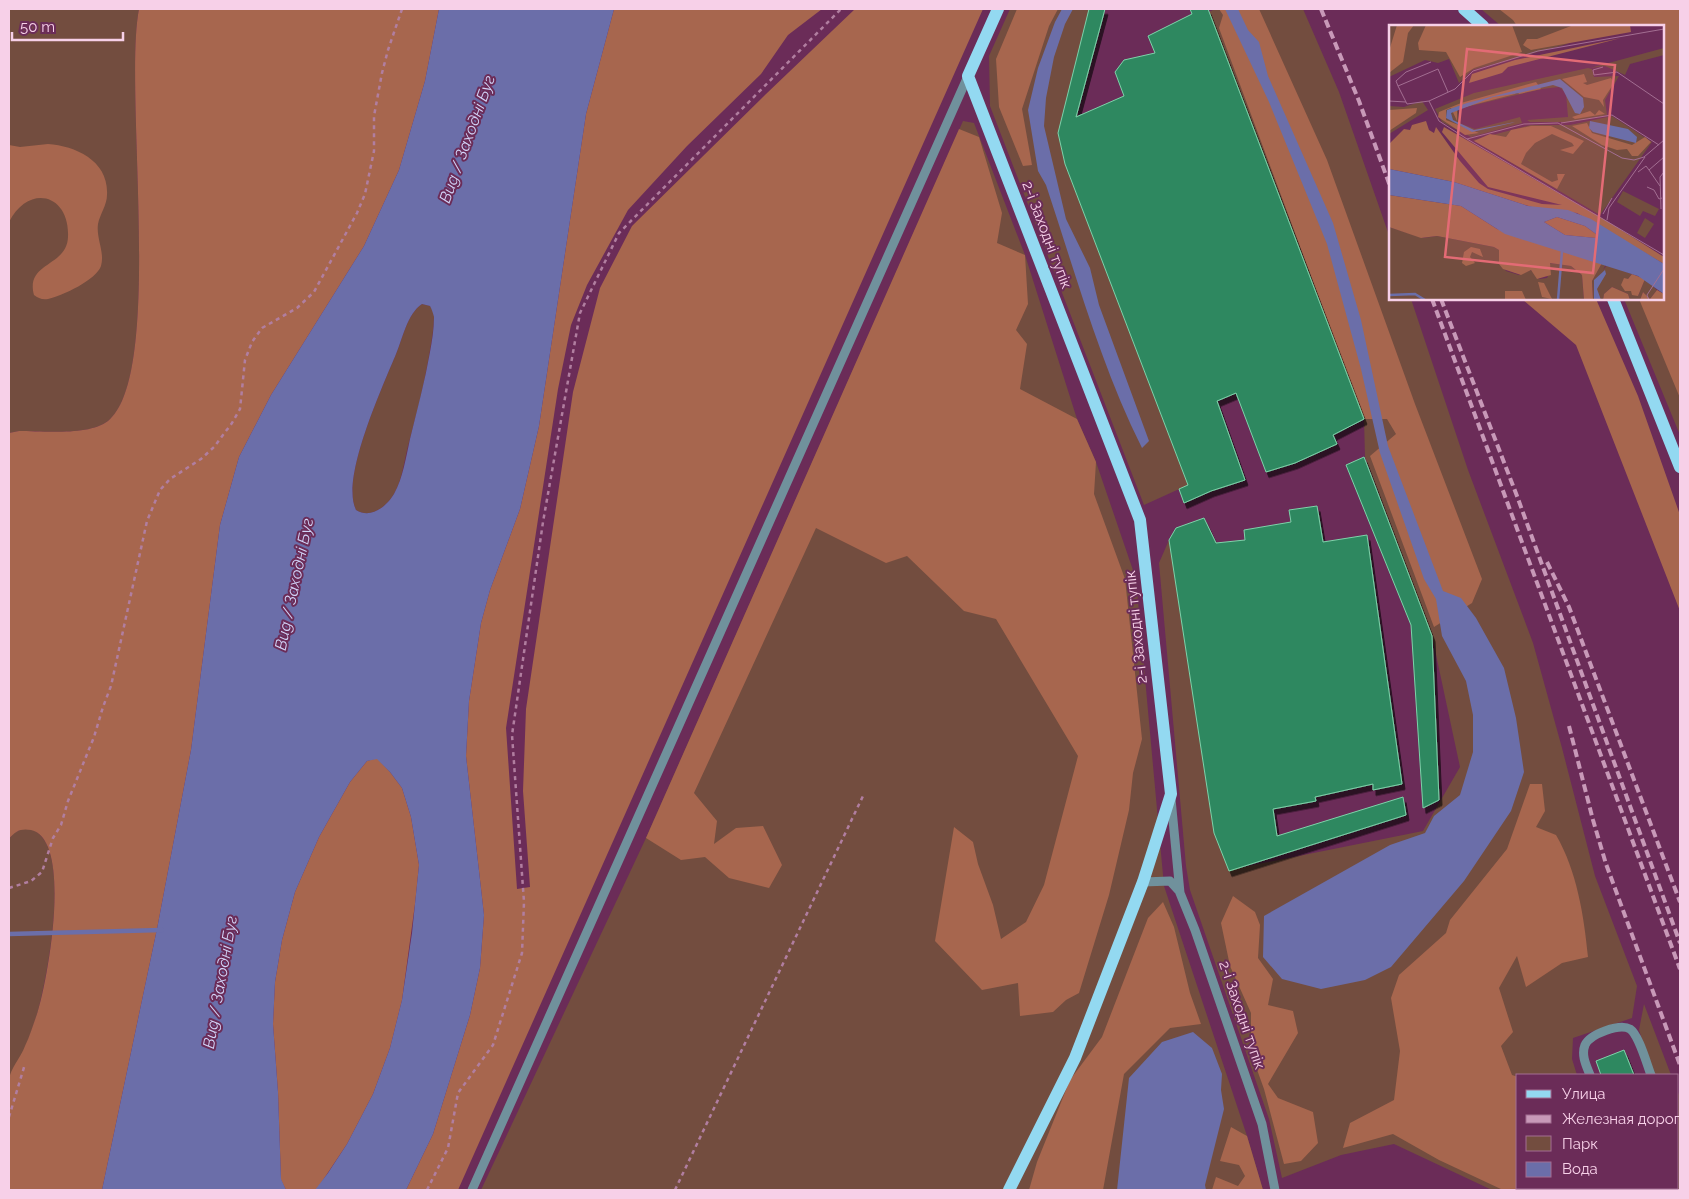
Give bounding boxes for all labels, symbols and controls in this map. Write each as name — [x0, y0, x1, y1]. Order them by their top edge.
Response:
scale bar — [12, 10, 124, 42]
text: 50 m — [20, 18, 55, 36]
inset map — [1389, 25, 1664, 300]
water label: Bug / Заходні Буг — [435, 72, 499, 205]
street label: 2-і Заходні тупік — [1018, 179, 1076, 291]
water label: Bug / Заходні Буг — [271, 516, 317, 652]
street label: 2-і Заходні тупік — [1121, 569, 1151, 684]
water label: Bug / Заходні Буг — [199, 914, 241, 1050]
street label: 2-і Заходні тупік — [1215, 958, 1269, 1072]
legend — [1516, 1074, 1679, 1189]
text: Улица — [1562, 1085, 1606, 1103]
text: Железная дорога — [1562, 1110, 1688, 1128]
text: Парк — [1562, 1135, 1598, 1153]
text: Вода — [1562, 1160, 1598, 1178]

